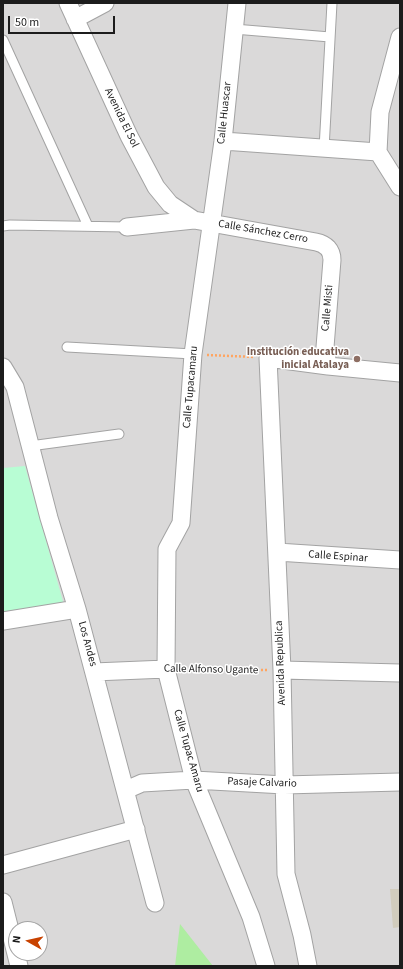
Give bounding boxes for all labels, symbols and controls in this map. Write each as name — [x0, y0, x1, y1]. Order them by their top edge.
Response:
scale bar — [10, 8, 117, 34]
text: 50 m — [15, 14, 39, 31]
street label: Calle Huascar — [215, 81, 235, 145]
street label: Avenida El Sol — [101, 86, 141, 150]
street label: Calle Sánchez Cerro — [217, 218, 309, 246]
street label: Calle Misti — [319, 284, 337, 332]
street label: Calle Tupacamaru — [181, 345, 201, 429]
place label: Institución educativa inicial Atalaya — [247, 346, 349, 372]
marker: Institución educativa inicial Atalaya — [352, 354, 362, 364]
street label: Calle Espinar — [308, 548, 368, 566]
street label: Los Andes — [75, 620, 99, 668]
street label: Avenida Republica — [273, 620, 289, 706]
street label: Calle Alfonso Ugante — [164, 663, 258, 677]
street label: Calle Tupac Amaru — [170, 708, 206, 794]
street label: Pasaje Calvario — [227, 775, 297, 791]
north arrow — [8, 921, 48, 961]
text: N — [9, 935, 25, 944]

